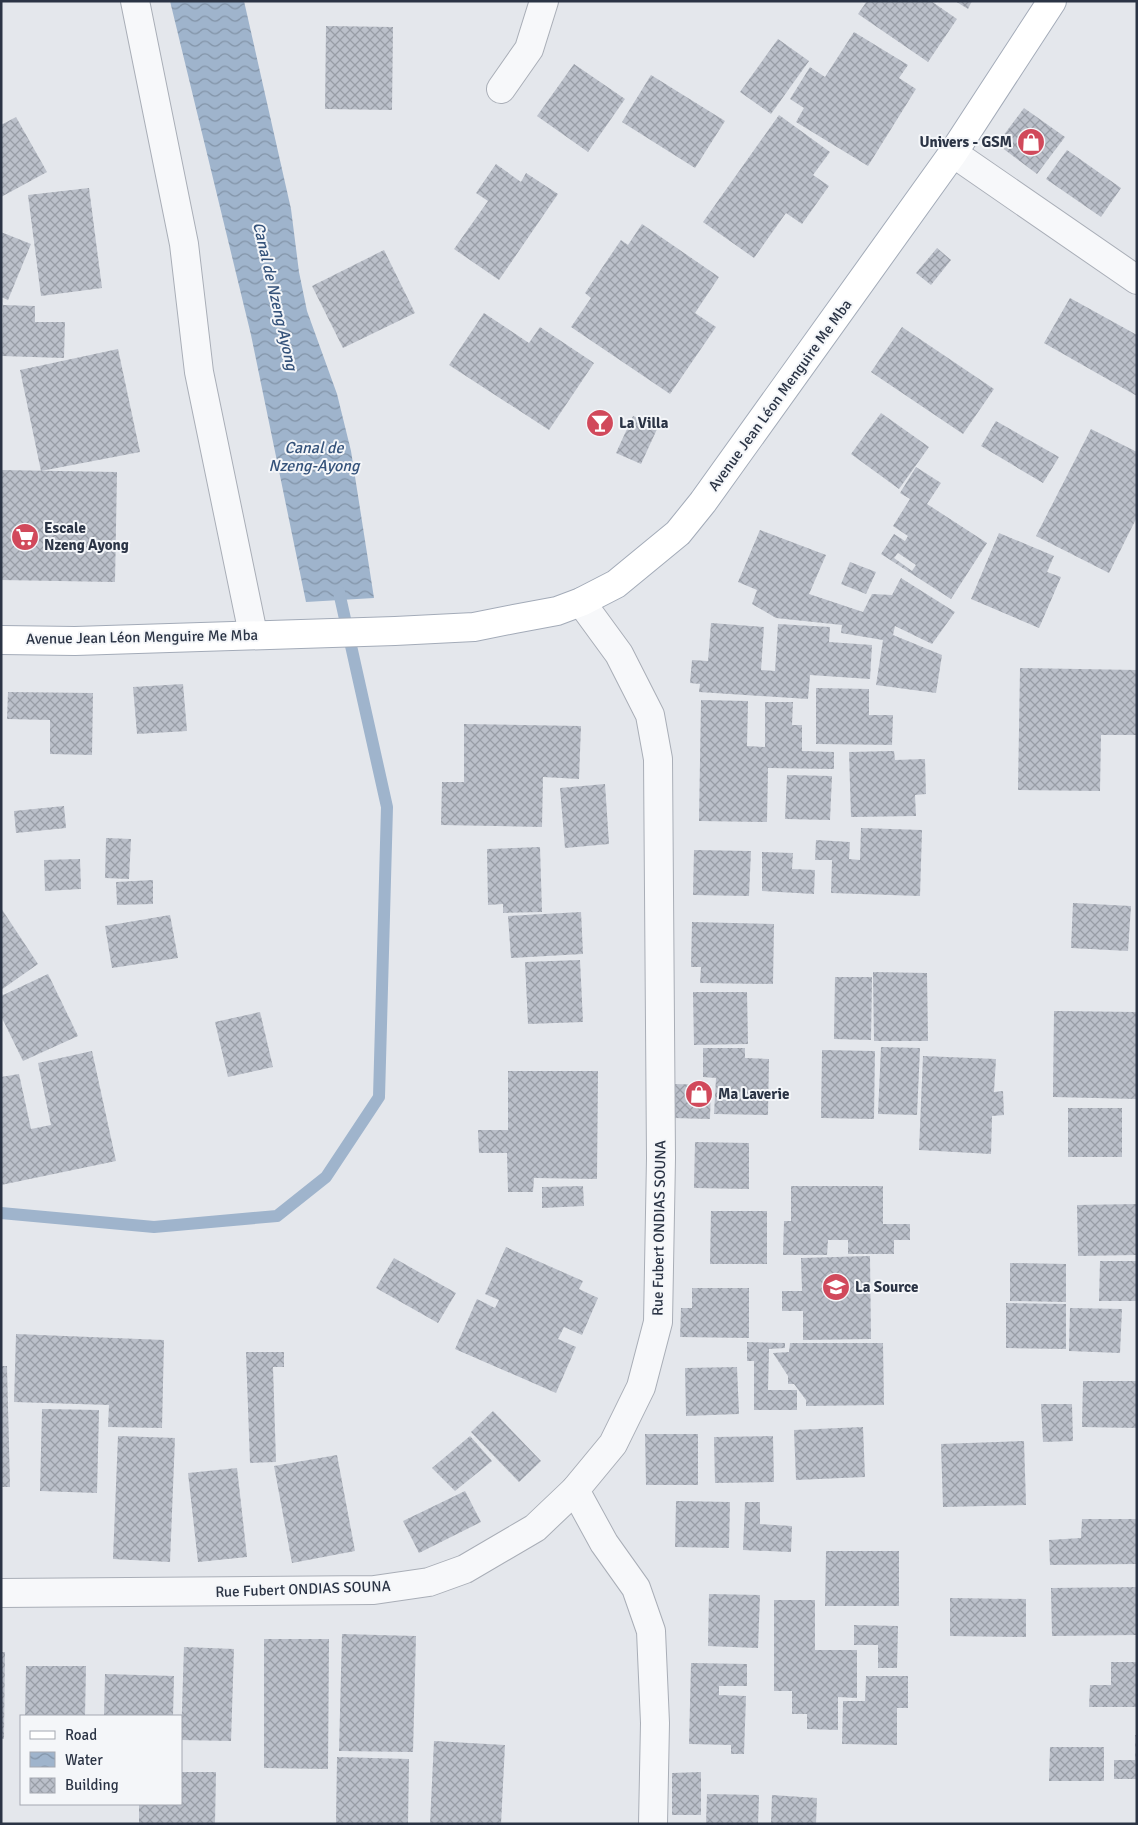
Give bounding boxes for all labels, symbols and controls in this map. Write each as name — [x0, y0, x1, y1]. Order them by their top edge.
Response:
shop icon: Univers - GSM — [1016, 127, 1046, 157]
place label: Univers - GSM — [919, 133, 1012, 151]
water label: Canal de Nzeng Ayong — [248, 220, 302, 374]
street label: Avenue Jean Léon Menguire Me Mba — [704, 296, 856, 494]
bar icon: La Villa — [585, 408, 615, 438]
place label: La Villa — [619, 414, 669, 432]
water label: Canal de Nzeng-Ayong — [269, 438, 361, 476]
place label: Escale Nzeng Ayong — [44, 519, 129, 554]
supermarket icon: Escale Nzeng Ayong — [10, 522, 40, 552]
street label: Avenue Jean Léon Menguire Me Mba — [26, 626, 258, 648]
shop icon: Ma Laverie — [684, 1079, 714, 1109]
place label: Ma Laverie — [718, 1085, 789, 1103]
street label: Rue Fubert ONDIAS SOUNA — [648, 1140, 670, 1316]
school or university icon: La Source — [821, 1272, 851, 1302]
place label: La Source — [855, 1278, 918, 1296]
street label: Rue Fubert ONDIAS SOUNA — [215, 1577, 391, 1601]
legend — [20, 1715, 182, 1805]
text: Road — [65, 1726, 97, 1744]
text: Water — [65, 1751, 103, 1769]
text: Building — [65, 1776, 119, 1794]

